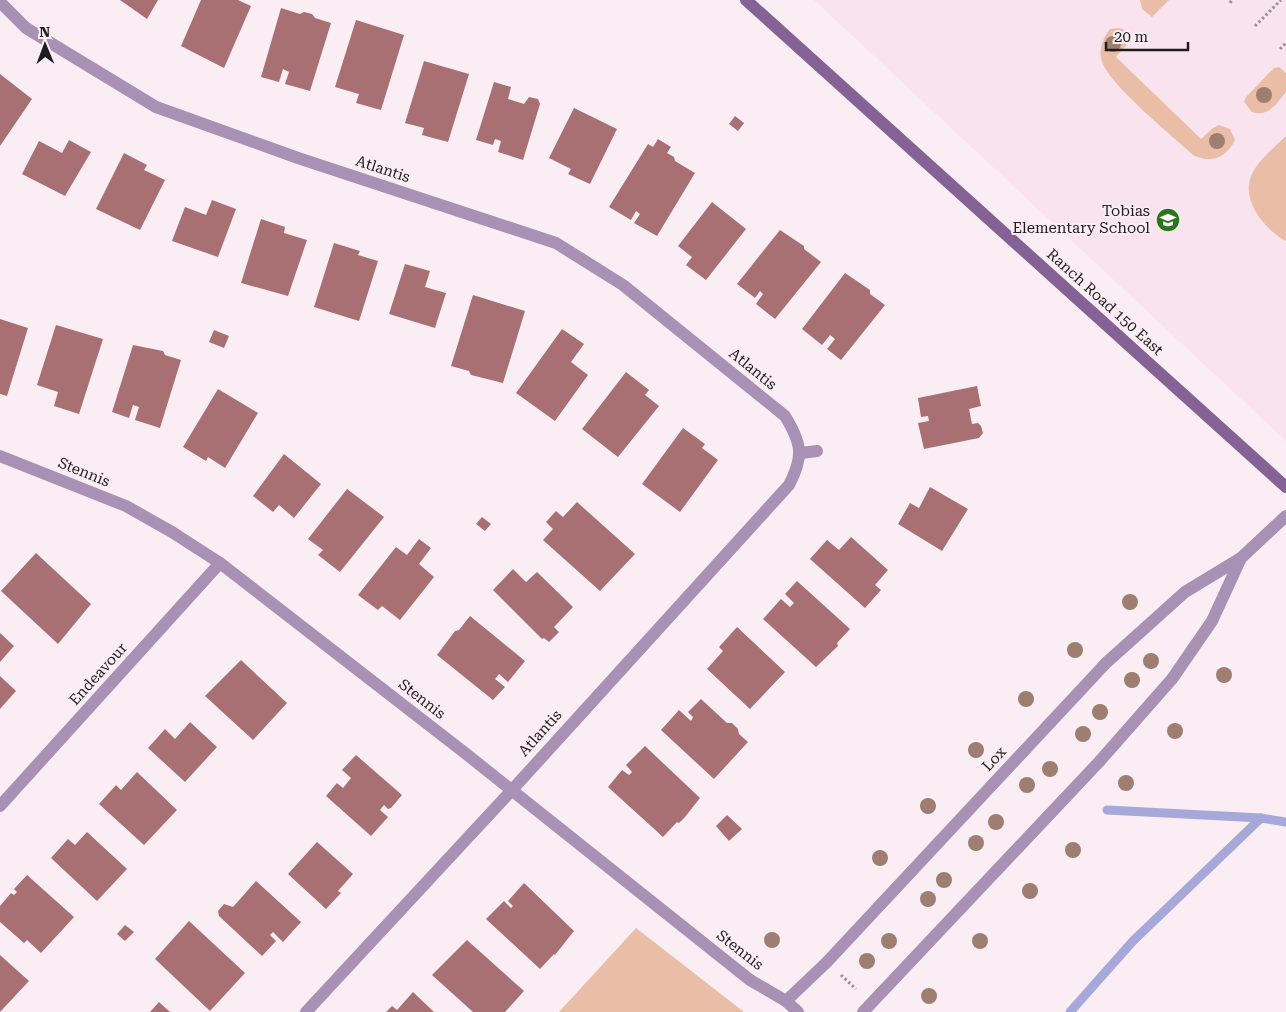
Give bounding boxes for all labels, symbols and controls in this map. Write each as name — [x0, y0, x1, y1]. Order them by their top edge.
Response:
north arrow — [20, 20, 70, 70]
scale bar — [1106, 20, 1188, 52]
text: N — [39, 24, 51, 40]
text: 20 m — [1114, 28, 1149, 46]
street label: Atlantis — [354, 152, 412, 186]
place label: Tobias Elementary School — [1012, 202, 1150, 237]
school or university icon: Tobias Elementary School — [1155, 207, 1181, 233]
street label: Ranch Road 150 East — [1043, 245, 1167, 359]
street label: Atlantis — [726, 344, 780, 394]
street label: Stennis — [55, 453, 113, 491]
street label: Endeavour — [65, 639, 131, 709]
street label: Stennis — [395, 675, 449, 723]
street label: Atlantis — [515, 706, 565, 760]
street label: Lox — [978, 743, 1010, 775]
street label: Stennis — [713, 926, 767, 974]

